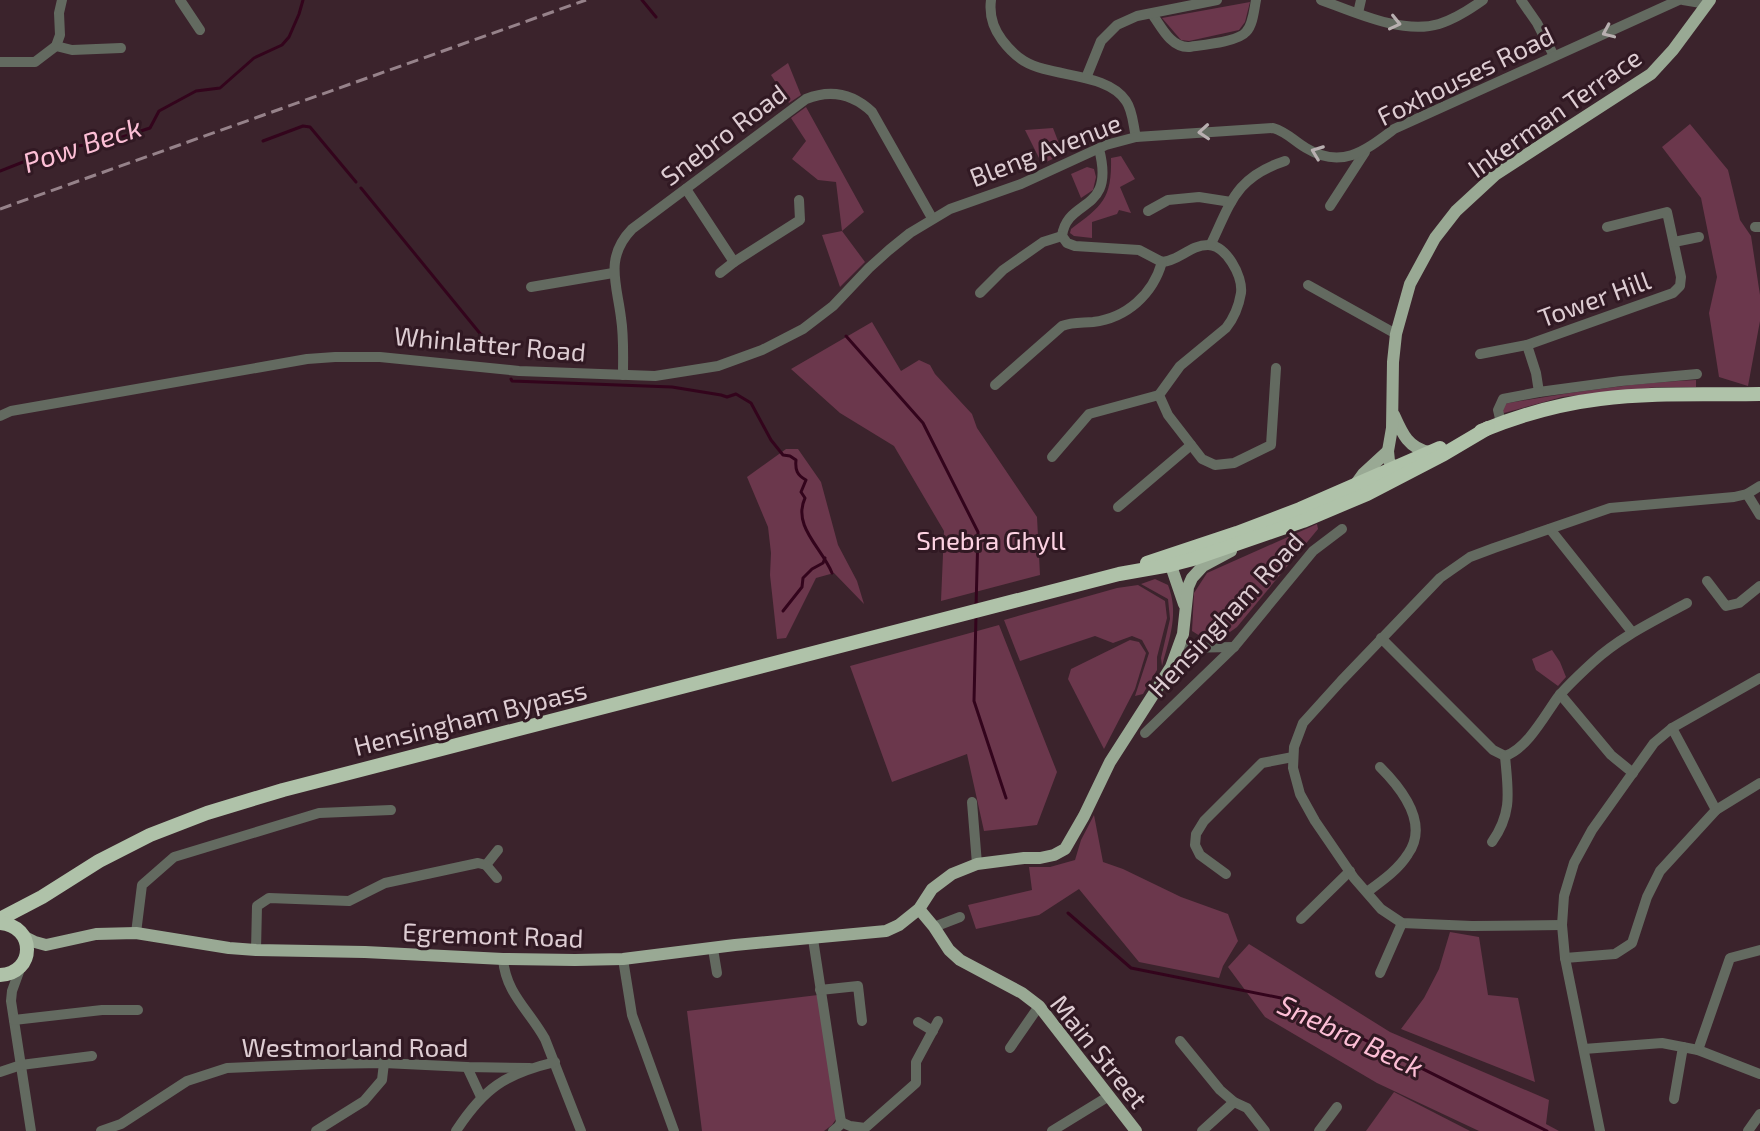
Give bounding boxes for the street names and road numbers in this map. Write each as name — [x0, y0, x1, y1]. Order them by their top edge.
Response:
street label: Foxhouses Road — [1372, 19, 1558, 131]
street label: Inkerman Terrace — [1461, 41, 1647, 183]
street label: Snebro Road — [654, 77, 792, 191]
street label: Bleng Avenue — [965, 106, 1125, 192]
street label: Tower Hill — [1534, 263, 1655, 333]
street label: Whinlatter Road — [393, 319, 587, 367]
street label: Hensingham Road — [1141, 525, 1309, 703]
street label: Hensingham Bypass — [350, 673, 590, 761]
street label: Egremont Road — [402, 915, 584, 953]
street label: Main Street — [1045, 988, 1155, 1114]
street label: Westmorland Road — [242, 1031, 468, 1062]

